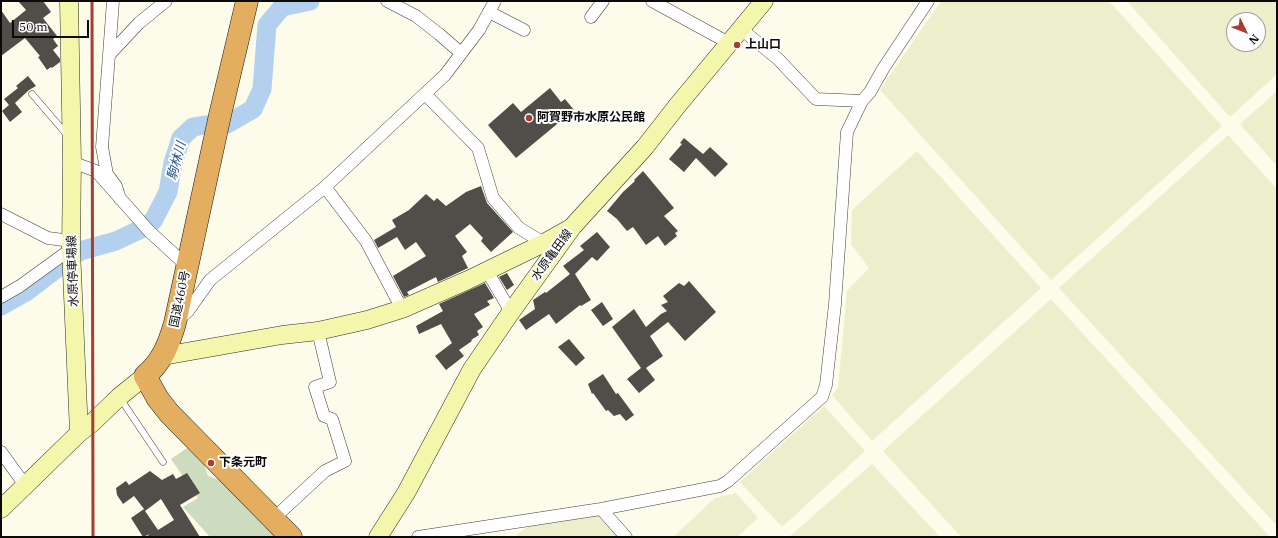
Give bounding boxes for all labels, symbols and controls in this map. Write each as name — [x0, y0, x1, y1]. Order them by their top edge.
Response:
scale bar — [14, 12, 91, 38]
north arrow — [1226, 12, 1266, 52]
text: 50 m — [19, 19, 48, 34]
text: N — [1246, 32, 1262, 47]
place label: 上山口 — [745, 38, 781, 52]
marker: 上山口 — [732, 40, 742, 50]
place label: 阿賀野市水原公民館 — [537, 111, 645, 125]
marker: 阿賀野市水原公民館 — [524, 113, 534, 123]
water label: 駒林川 — [164, 140, 190, 182]
street label: 水原亀田線 — [529, 226, 575, 284]
street label: 水原停車場線 — [65, 235, 81, 307]
street label: 国道460号 — [167, 269, 193, 329]
place label: 下条元町 — [219, 456, 267, 470]
marker: 下条元町 — [206, 458, 216, 468]

